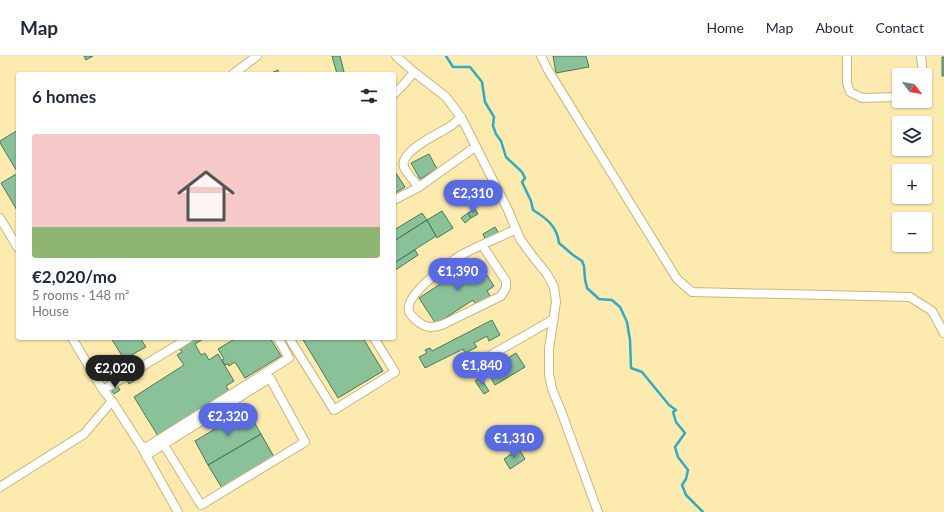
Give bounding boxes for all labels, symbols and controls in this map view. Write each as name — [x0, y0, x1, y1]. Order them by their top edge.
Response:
text: Map — [20, 16, 58, 39]
text: Home — [706, 19, 744, 36]
text: Map — [766, 19, 793, 36]
text: About — [815, 19, 853, 36]
text: Contact — [875, 19, 924, 36]
north arrow — [892, 68, 932, 108]
map controls — [892, 68, 932, 252]
icon: filters — [358, 85, 380, 107]
text: 6 homes — [32, 86, 96, 107]
button: layers — [892, 116, 932, 156]
icon: home — [170, 160, 242, 232]
button: + — [892, 164, 932, 204]
pin: €2,310 — [440, 180, 506, 214]
text: €2,310 — [453, 185, 493, 201]
button: − — [892, 212, 932, 252]
pin: €1,390 — [425, 258, 491, 292]
text: €1,390 — [438, 263, 478, 279]
text: €2,020/mo — [32, 266, 117, 287]
text: 5 rooms · 148 m² — [32, 287, 129, 303]
text: House — [32, 303, 69, 319]
pin: €1,840 — [449, 352, 515, 386]
pin: €2,020 — [82, 355, 148, 389]
text: €1,840 — [462, 357, 502, 373]
text: €2,020 — [95, 360, 135, 376]
pin: €2,320 — [195, 403, 261, 437]
text: €2,320 — [208, 408, 248, 424]
pin: €1,310 — [481, 425, 547, 459]
text: €1,310 — [494, 430, 534, 446]

